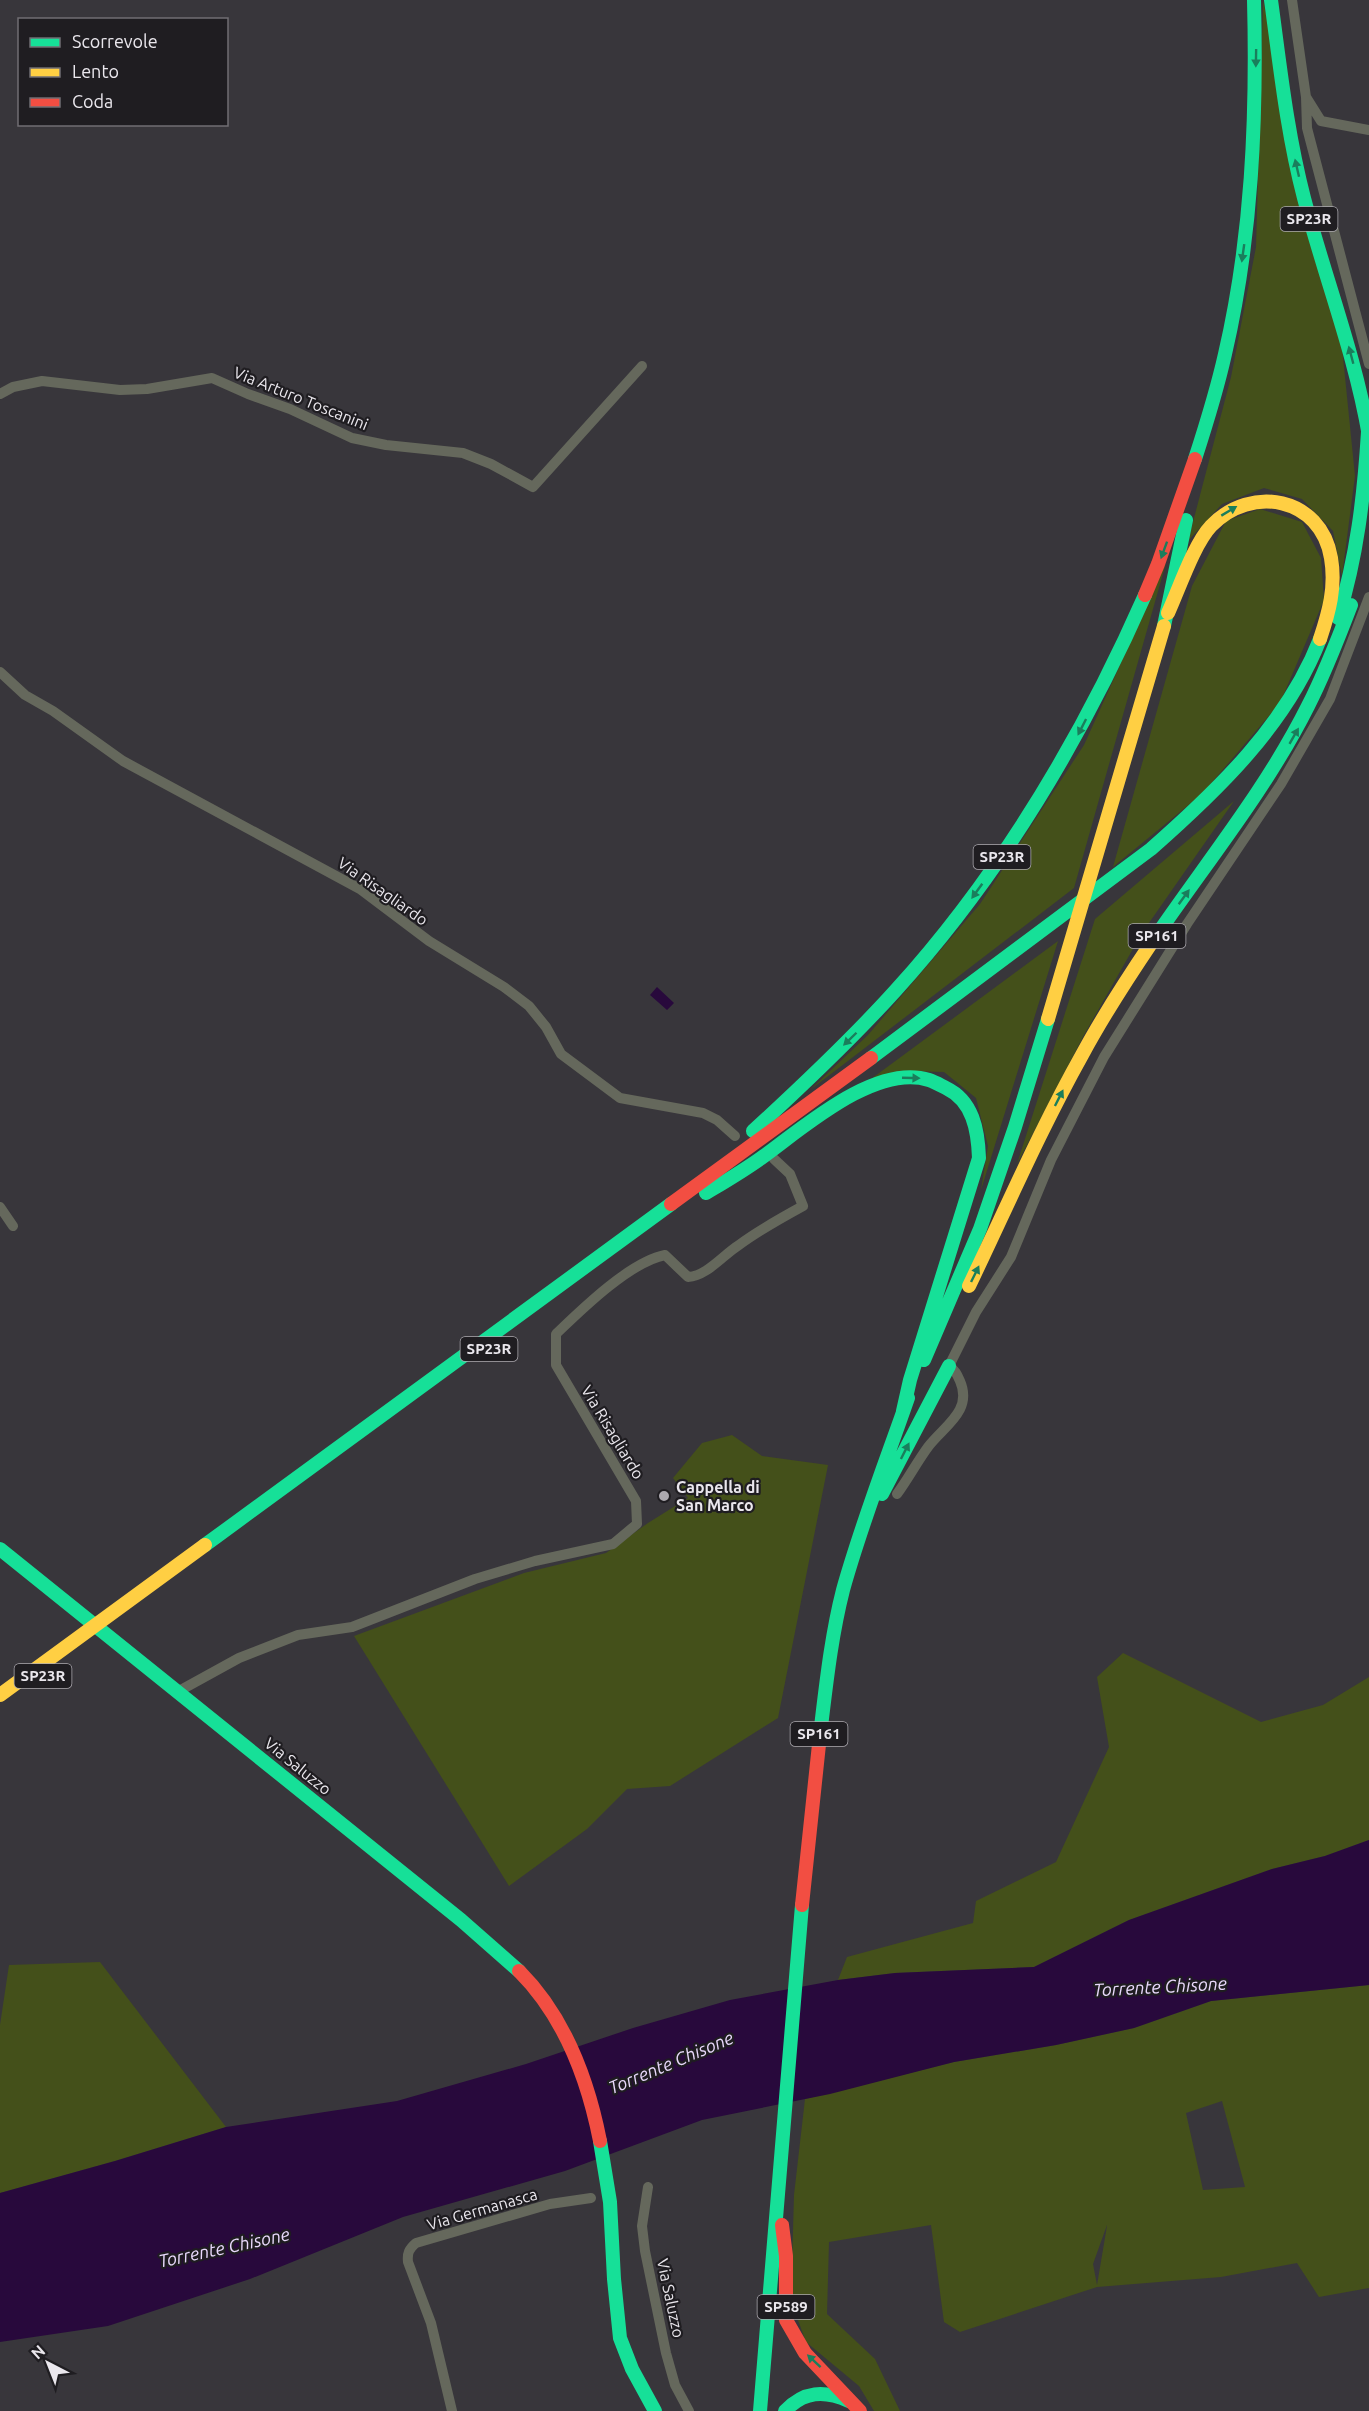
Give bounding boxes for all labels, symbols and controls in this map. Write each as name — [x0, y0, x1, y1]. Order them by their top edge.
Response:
legend — [18, 18, 228, 126]
text: Scorrevole — [72, 31, 158, 51]
one-way arrow — [1251, 49, 1261, 68]
text: Lento — [72, 61, 119, 81]
text: Coda — [72, 91, 113, 111]
one-way arrow — [1291, 158, 1301, 177]
road number: SP23R — [1280, 207, 1338, 231]
one-way arrow — [1239, 243, 1248, 262]
one-way arrow — [1346, 346, 1355, 364]
street label: Via Arturo Toscanini — [231, 363, 371, 433]
one-way arrow — [1221, 505, 1237, 516]
one-way arrow — [1158, 542, 1168, 560]
one-way arrow — [1078, 719, 1087, 736]
one-way arrow — [1288, 727, 1298, 744]
road number: SP23R — [974, 845, 1030, 869]
street label: Via Risagliardo — [335, 853, 431, 929]
one-way arrow — [971, 883, 983, 899]
one-way arrow — [1178, 889, 1190, 904]
road number: SP161 — [1128, 924, 1186, 948]
one-way arrow — [844, 1032, 858, 1046]
one-way arrow — [902, 1074, 921, 1083]
one-way arrow — [1054, 1089, 1063, 1106]
one-way arrow — [970, 1265, 980, 1282]
road number: SP23R — [460, 1337, 518, 1361]
street label: Via Risagliardo — [578, 1382, 648, 1482]
one-way arrow — [900, 1443, 910, 1460]
place label: Cappella di San Marco — [676, 1478, 760, 1514]
marker: Cappella di San Marco — [657, 1489, 671, 1503]
road number: SP23R — [15, 1664, 72, 1688]
road number: SP161 — [790, 1722, 848, 1746]
street label: Via Saluzzo — [261, 1734, 335, 1798]
water label: Torrente Chisone — [1093, 1973, 1227, 1999]
water label: Torrente Chisone — [605, 2027, 736, 2097]
street label: Via Germanasca — [425, 2185, 539, 2233]
water label: Torrente Chisone — [156, 2223, 291, 2271]
street label: Via Saluzzo — [654, 2257, 688, 2339]
road number: SP589 — [758, 2295, 814, 2319]
north arrow — [18, 2333, 78, 2393]
text: N — [28, 2341, 48, 2363]
one-way arrow — [807, 2355, 822, 2368]

